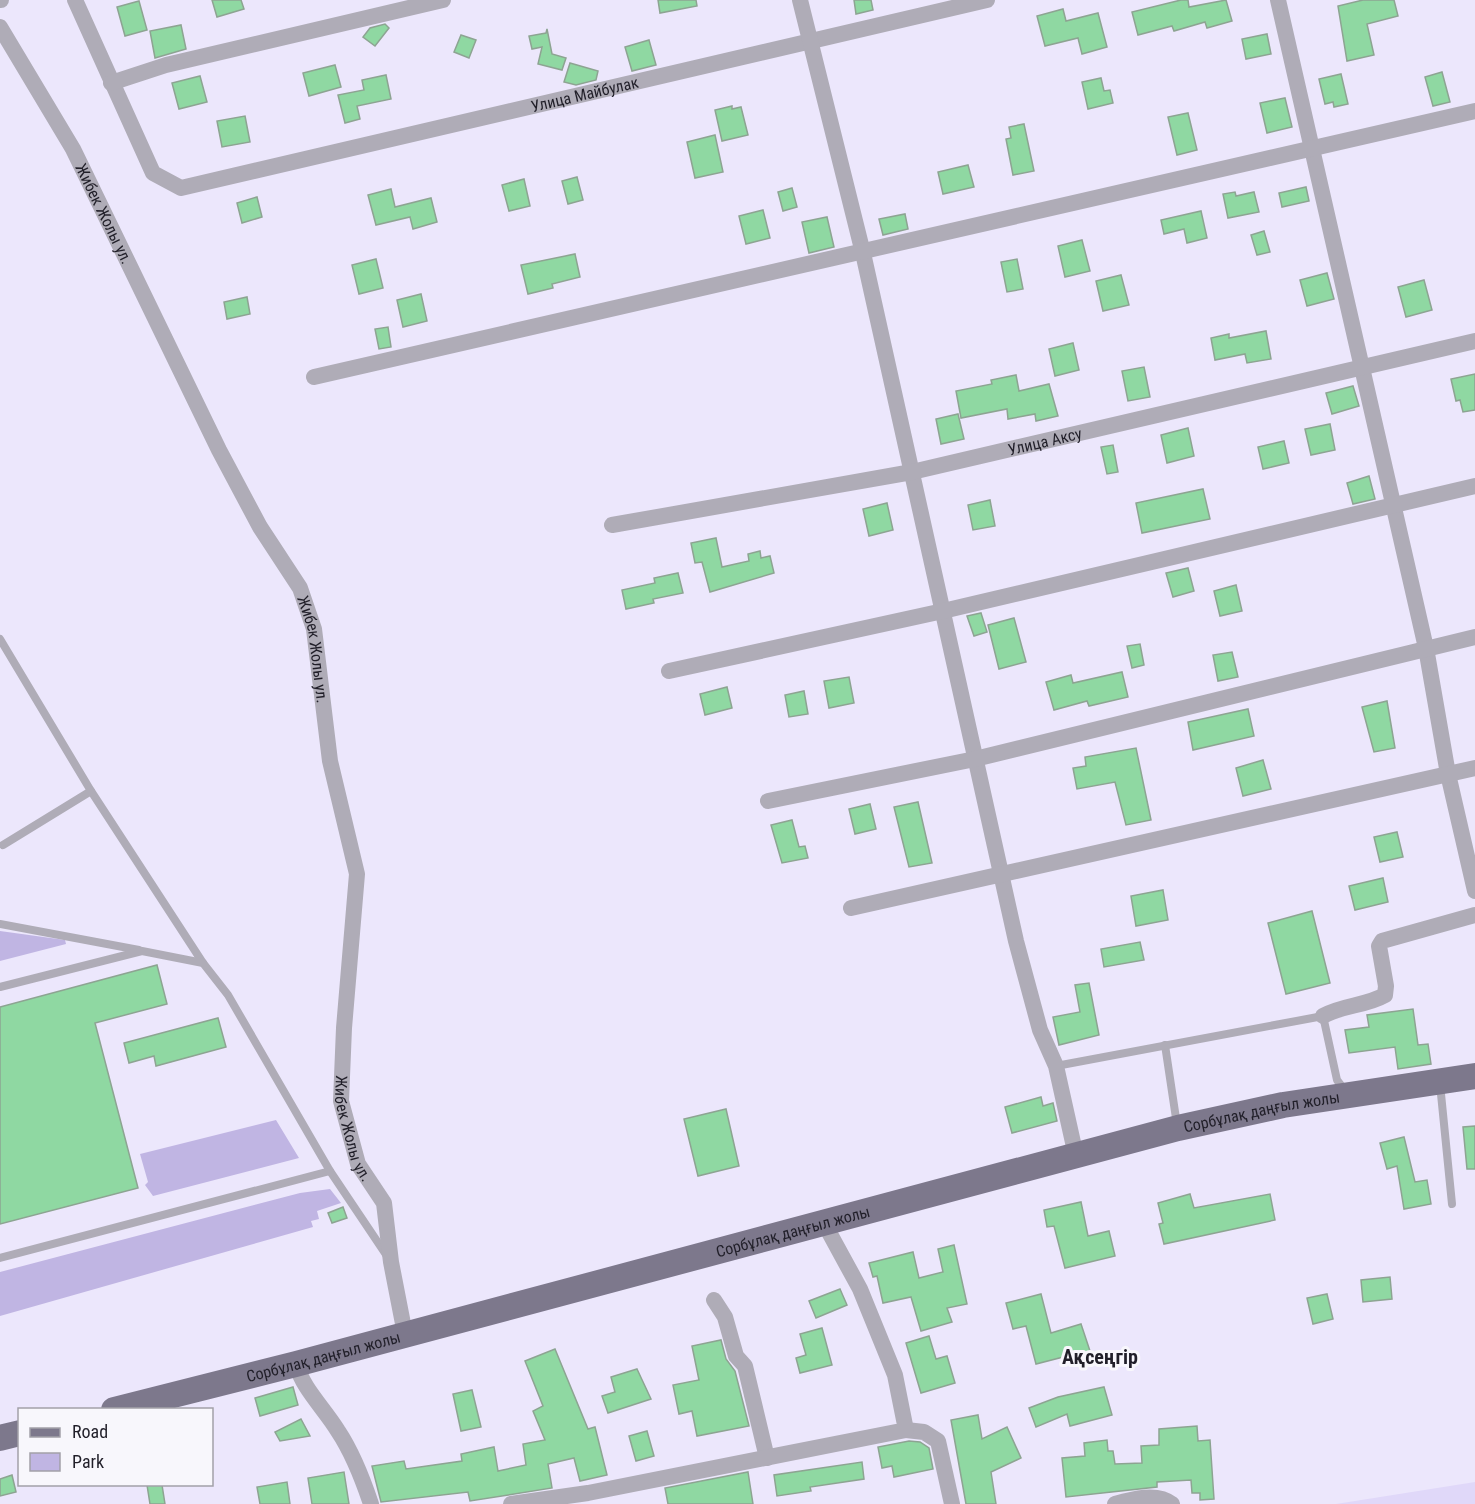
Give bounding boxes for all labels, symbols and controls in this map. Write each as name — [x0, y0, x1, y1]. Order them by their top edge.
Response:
street label: Улица Майбулак — [529, 72, 641, 116]
street label: Жибек Жолы ул. — [72, 160, 137, 267]
street label: Улица Аксу — [1006, 423, 1084, 459]
street label: Жибек Жолы ул. — [294, 593, 332, 704]
street label: Жибек Жолы ул. — [331, 1075, 376, 1185]
street label: Сорбұлақ даңғыл жолы — [1182, 1087, 1341, 1136]
street label: Сорбұлақ даңғыл жолы — [714, 1201, 872, 1261]
street label: Сорбұлақ даңғыл жолы — [244, 1327, 402, 1386]
district label: Ақсеңгір — [1062, 1345, 1138, 1369]
legend — [18, 1408, 213, 1486]
text: Road — [72, 1421, 108, 1442]
text: Park — [72, 1451, 104, 1472]

